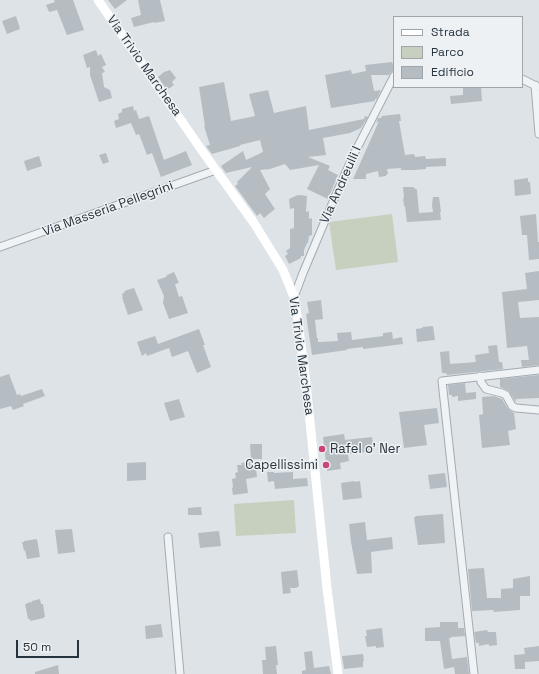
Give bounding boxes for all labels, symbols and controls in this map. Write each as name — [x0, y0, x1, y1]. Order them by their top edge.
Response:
street label: Via Trivio Marchesa — [103, 13, 185, 119]
legend — [393, 16, 523, 88]
text: Strada — [431, 24, 470, 40]
text: Parco — [431, 44, 464, 60]
text: Edificio — [431, 64, 474, 80]
street label: Via Andreulli I — [317, 144, 365, 226]
street label: Via Masseria Pellegrini — [41, 178, 175, 240]
street label: Via Trivio Marchesa — [285, 296, 317, 416]
place label: Rafel o' Ner — [330, 441, 400, 457]
marker: Rafel o' Ner — [317, 444, 327, 454]
place label: Capellissimi — [245, 457, 318, 473]
marker: Capellissimi — [321, 460, 331, 470]
scale bar — [18, 632, 81, 658]
text: 50 m — [23, 639, 51, 655]

